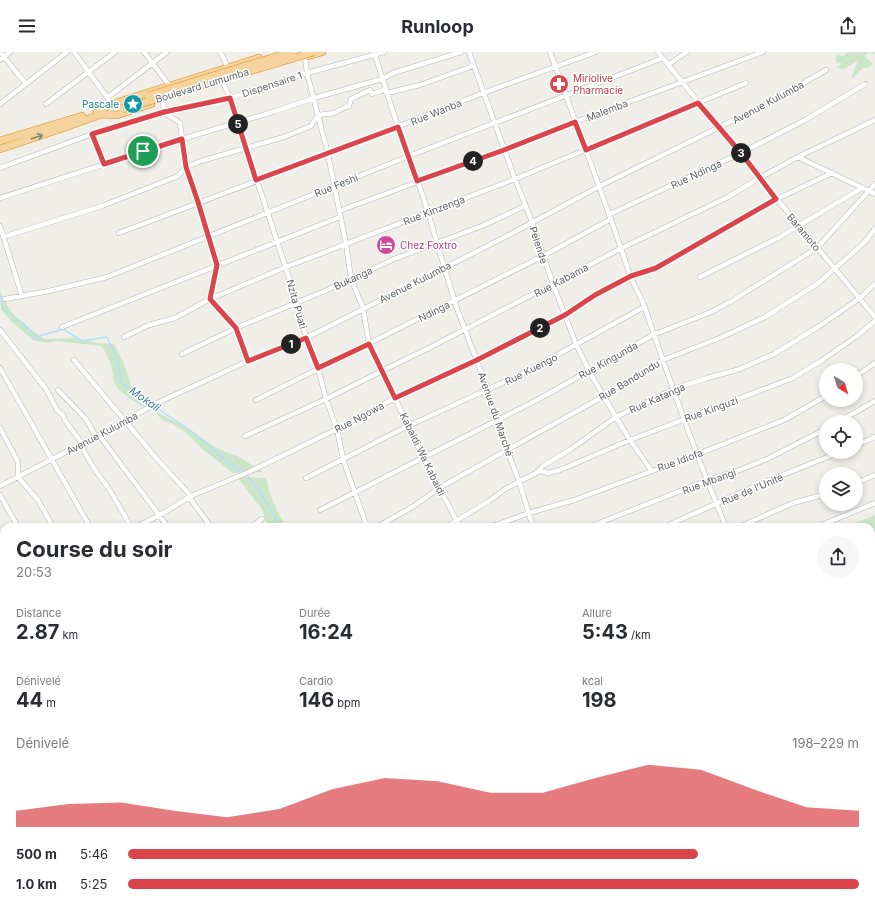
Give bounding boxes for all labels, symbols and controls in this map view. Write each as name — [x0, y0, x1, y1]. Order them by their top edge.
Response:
icon: menu — [16, 15, 38, 37]
icon: share — [837, 15, 859, 37]
text: Runloop — [401, 16, 474, 37]
street label: Boulevard Lumumba — [154, 65, 250, 105]
street label: Dispensaire 1 — [240, 69, 304, 99]
place label: Miriolive Pharmacie — [573, 72, 623, 96]
pharmacy icon: Miriolive Pharmacie — [548, 73, 570, 95]
street label: Avenue Kulumba — [730, 78, 806, 126]
place icon: Pascale — [122, 93, 144, 115]
street label: Rue Wanba — [409, 96, 463, 128]
street label: Malemba — [585, 97, 629, 123]
place label: Pascale — [82, 98, 119, 110]
pin: 5 — [228, 114, 248, 134]
text: 5 — [234, 117, 242, 131]
one-way arrow — [31, 132, 43, 140]
pin — [126, 134, 160, 168]
icon: arrive — [132, 140, 154, 162]
pin: 3 — [731, 143, 751, 163]
text: 3 — [737, 146, 745, 160]
pin: 4 — [463, 151, 483, 171]
text: 4 — [469, 154, 477, 168]
street label: Rue Ndinga — [669, 157, 723, 191]
street label: Rue Feshi — [312, 171, 360, 199]
street label: Rue Kinzenga — [401, 193, 467, 227]
street label: Baramoto — [785, 211, 823, 253]
street label: Pelende — [527, 225, 551, 265]
hotel icon: Chez Foxtro — [375, 234, 397, 256]
place label: Chez Foxtro — [400, 239, 457, 251]
street label: Avenue Kulumba — [377, 259, 453, 305]
street label: Rue Kabama — [532, 261, 590, 299]
street label: Bukanga — [332, 264, 374, 292]
street label: Nzita Puati — [284, 278, 310, 330]
street label: Ndinga — [416, 298, 452, 324]
pin: 2 — [530, 318, 550, 338]
text: 2 — [537, 321, 543, 335]
pin: 1 — [281, 334, 301, 354]
text: 1 — [289, 337, 293, 351]
street label: Rue Kingunda — [576, 339, 640, 381]
street label: Rue Kuengo — [503, 351, 559, 387]
street label: Rue Bandundu — [596, 357, 662, 403]
north arrow — [819, 363, 863, 407]
map controls — [819, 363, 863, 511]
street label: Avenue du Marché — [476, 370, 516, 458]
street label: Rue Katanga — [627, 380, 687, 416]
water label: Mokali — [127, 383, 163, 415]
street label: Rue Kinguzi — [683, 394, 739, 424]
street label: Rue Ngowa — [332, 399, 386, 435]
street label: Avenue Kulumba — [64, 409, 140, 457]
street label: Kabaidi Wa Kabaidi — [398, 411, 448, 497]
button: locate — [819, 415, 863, 459]
street label: Rue Idiofa — [656, 446, 704, 474]
street label: Rue Mbangi — [680, 466, 738, 496]
button: layers — [819, 467, 863, 511]
street label: Rue de l'Unité — [719, 471, 785, 507]
text: Course du soir — [16, 536, 173, 562]
button: share — [817, 536, 859, 578]
text: 20:53 — [16, 564, 52, 580]
text: Distance — [16, 606, 61, 620]
text: Durée — [299, 606, 330, 620]
text: Allure — [582, 606, 612, 620]
text: 2.87 — [16, 620, 59, 644]
text: 16:24 — [299, 620, 353, 644]
text: 5:43 — [582, 620, 628, 644]
text: km — [59, 628, 78, 642]
text: /km — [628, 628, 651, 642]
text: Dénivelé — [16, 674, 61, 688]
text: Cardio — [299, 674, 333, 688]
text: kcal — [582, 674, 603, 688]
text: 44 — [16, 688, 43, 712]
text: 146 — [299, 688, 334, 712]
text: 198 — [582, 688, 617, 712]
text: m — [43, 696, 56, 710]
text: bpm — [334, 696, 360, 710]
text: Dénivelé — [16, 735, 69, 751]
text: 198–229 m — [792, 735, 859, 751]
text: 500 m — [16, 846, 57, 862]
text: 5:46 — [80, 846, 108, 862]
text: 1.0 km — [16, 876, 57, 892]
text: 5:25 — [80, 876, 107, 892]

